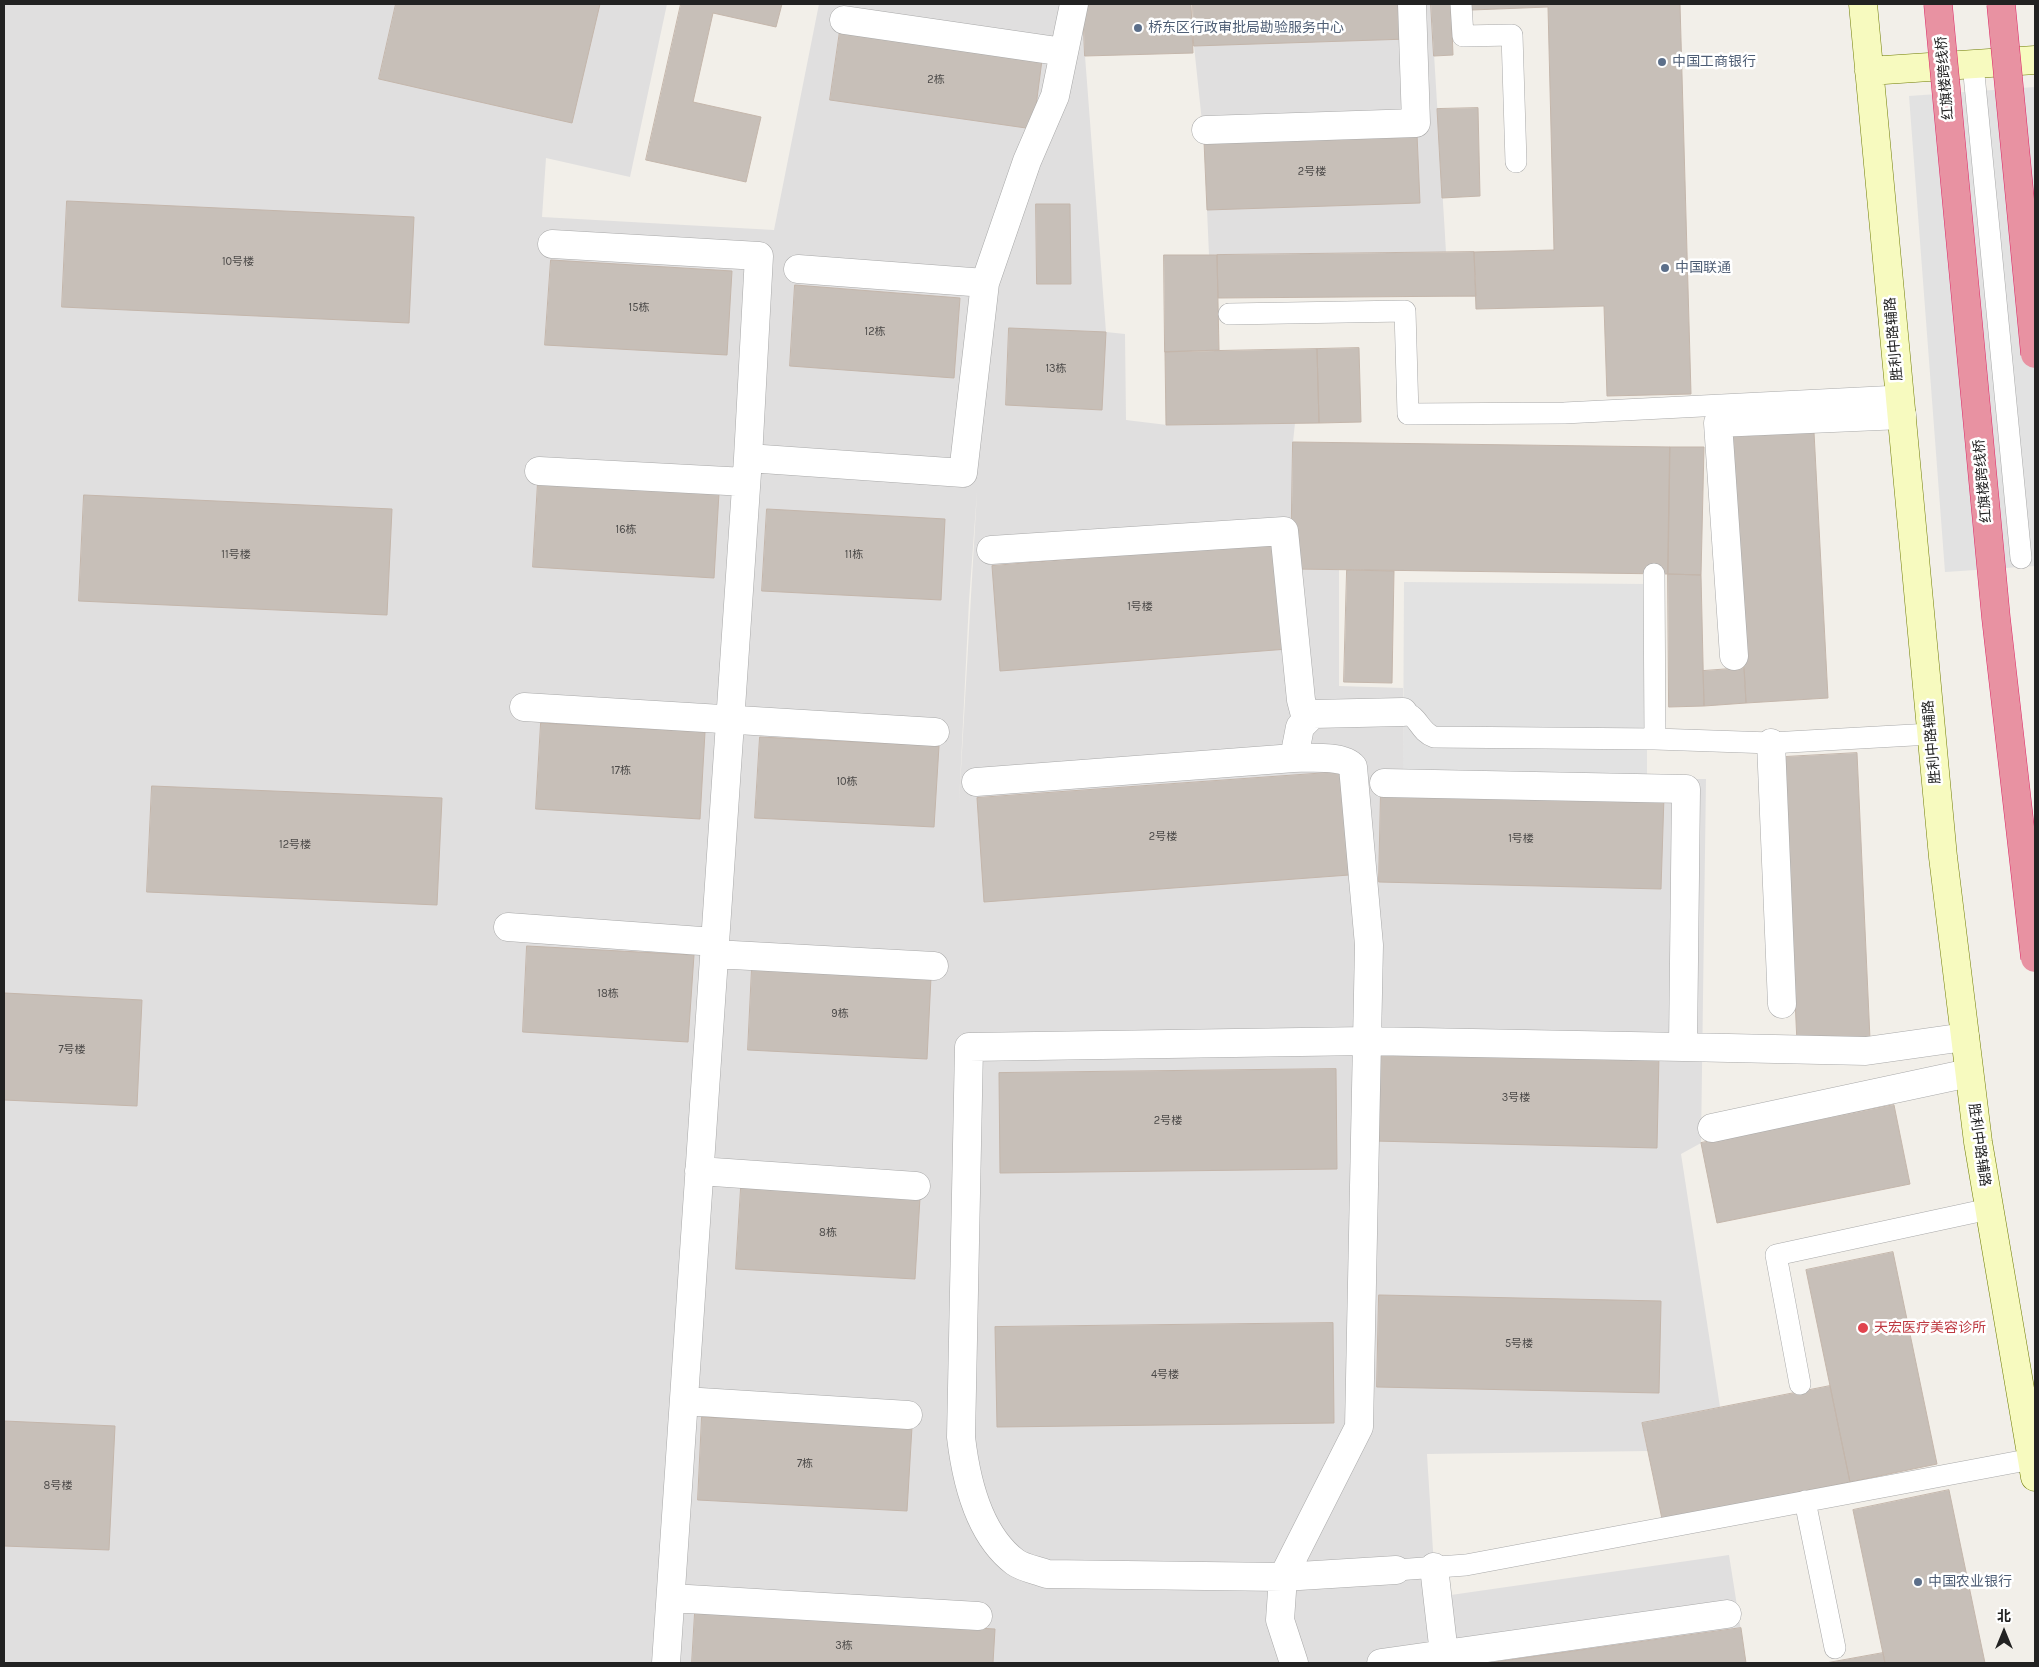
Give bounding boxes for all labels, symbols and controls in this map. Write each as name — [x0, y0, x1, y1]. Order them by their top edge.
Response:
place label: 桥东区行政审批局勘验服务中心 — [1148, 20, 1344, 36]
marker: 桥东区行政审批局勘验服务中心 — [1132, 22, 1144, 34]
street label: 红旗楼跨线桥 — [1933, 35, 1957, 121]
place label: 中国工商银行 — [1672, 54, 1756, 70]
marker: 中国工商银行 — [1656, 56, 1668, 68]
house number: 2栋 — [927, 73, 945, 87]
house number: 2号楼 — [1298, 165, 1326, 179]
house number: 10号楼 — [222, 255, 254, 269]
place label: 中国联通 — [1675, 260, 1731, 276]
marker: 中国联通 — [1659, 262, 1671, 274]
street label: 胜利中路辅路 — [1882, 296, 1906, 382]
house number: 15栋 — [629, 301, 649, 315]
house number: 12栋 — [864, 325, 886, 339]
house number: 13栋 — [1045, 362, 1067, 376]
street label: 红旗楼跨线桥 — [1971, 438, 1995, 524]
house number: 16栋 — [616, 523, 636, 537]
house number: 11号楼 — [221, 548, 251, 562]
house number: 11栋 — [845, 548, 863, 562]
house number: 1号楼 — [1127, 600, 1153, 614]
street label: 胜利中路辅路 — [1920, 699, 1944, 785]
house number: 17栋 — [611, 764, 631, 778]
house number: 10栋 — [836, 775, 858, 789]
house number: 2号楼 — [1149, 830, 1177, 844]
house number: 1号楼 — [1508, 832, 1534, 846]
house number: 12号楼 — [279, 838, 311, 852]
house number: 18栋 — [597, 987, 619, 1001]
house number: 9栋 — [831, 1007, 849, 1021]
house number: 7号楼 — [58, 1043, 86, 1057]
house number: 3号楼 — [1502, 1091, 1530, 1105]
street label: 胜利中路辅路 — [1965, 1102, 1993, 1188]
house number: 2号楼 — [1154, 1114, 1182, 1128]
house number: 8栋 — [819, 1226, 837, 1240]
place label: 天宏医疗美容诊所 — [1874, 1320, 1986, 1336]
marker: 天宏医疗美容诊所 — [1856, 1321, 1870, 1335]
house number: 5号楼 — [1505, 1337, 1533, 1351]
house number: 4号楼 — [1151, 1368, 1179, 1382]
house number: 7栋 — [797, 1457, 813, 1471]
house number: 8号楼 — [44, 1479, 72, 1493]
place label: 中国农业银行 — [1928, 1574, 2012, 1590]
marker: 中国农业银行 — [1912, 1576, 1924, 1588]
north arrow — [1979, 1607, 2029, 1657]
text: 北 — [1997, 1608, 2011, 1625]
house number: 3栋 — [835, 1639, 853, 1653]

